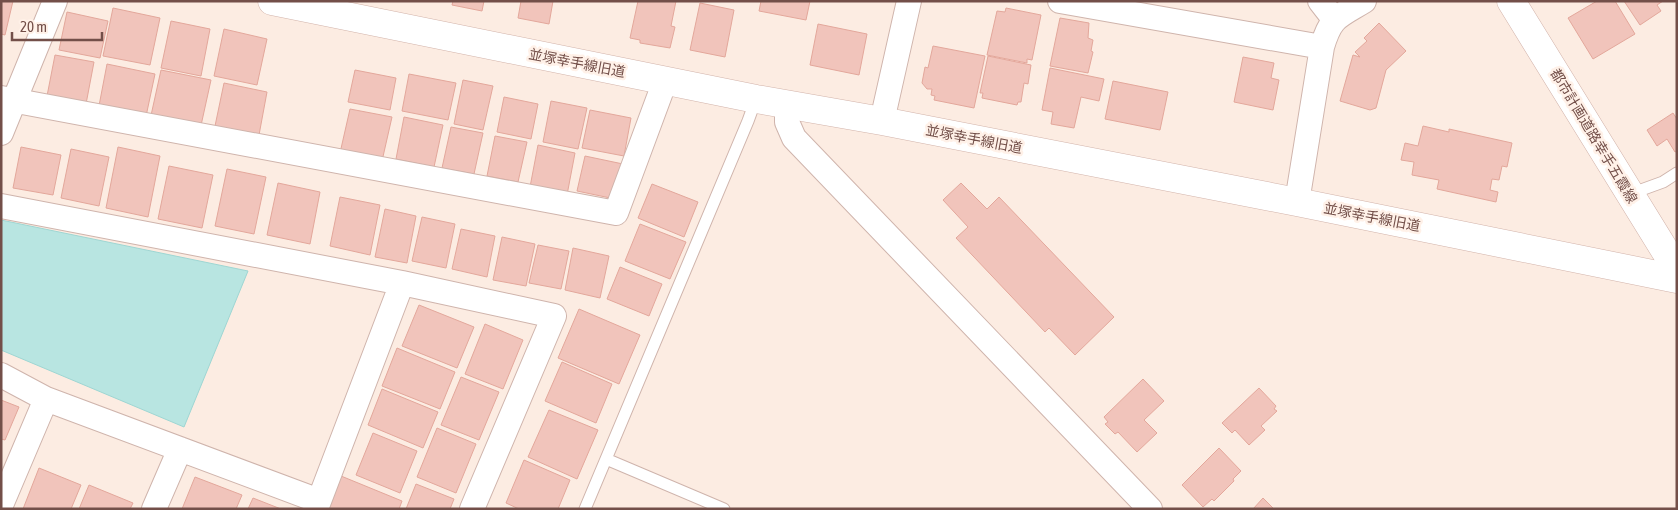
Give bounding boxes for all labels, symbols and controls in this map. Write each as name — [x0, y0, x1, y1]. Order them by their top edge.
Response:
scale bar — [12, 10, 102, 42]
text: 20 m — [20, 18, 47, 35]
street label: 並塚幸手線旧道 — [527, 46, 627, 80]
street label: 都市計画道路幸手五霞線 — [1547, 66, 1641, 206]
street label: 並塚幸手線旧道 — [924, 122, 1024, 156]
street label: 並塚幸手線旧道 — [1322, 200, 1422, 234]

